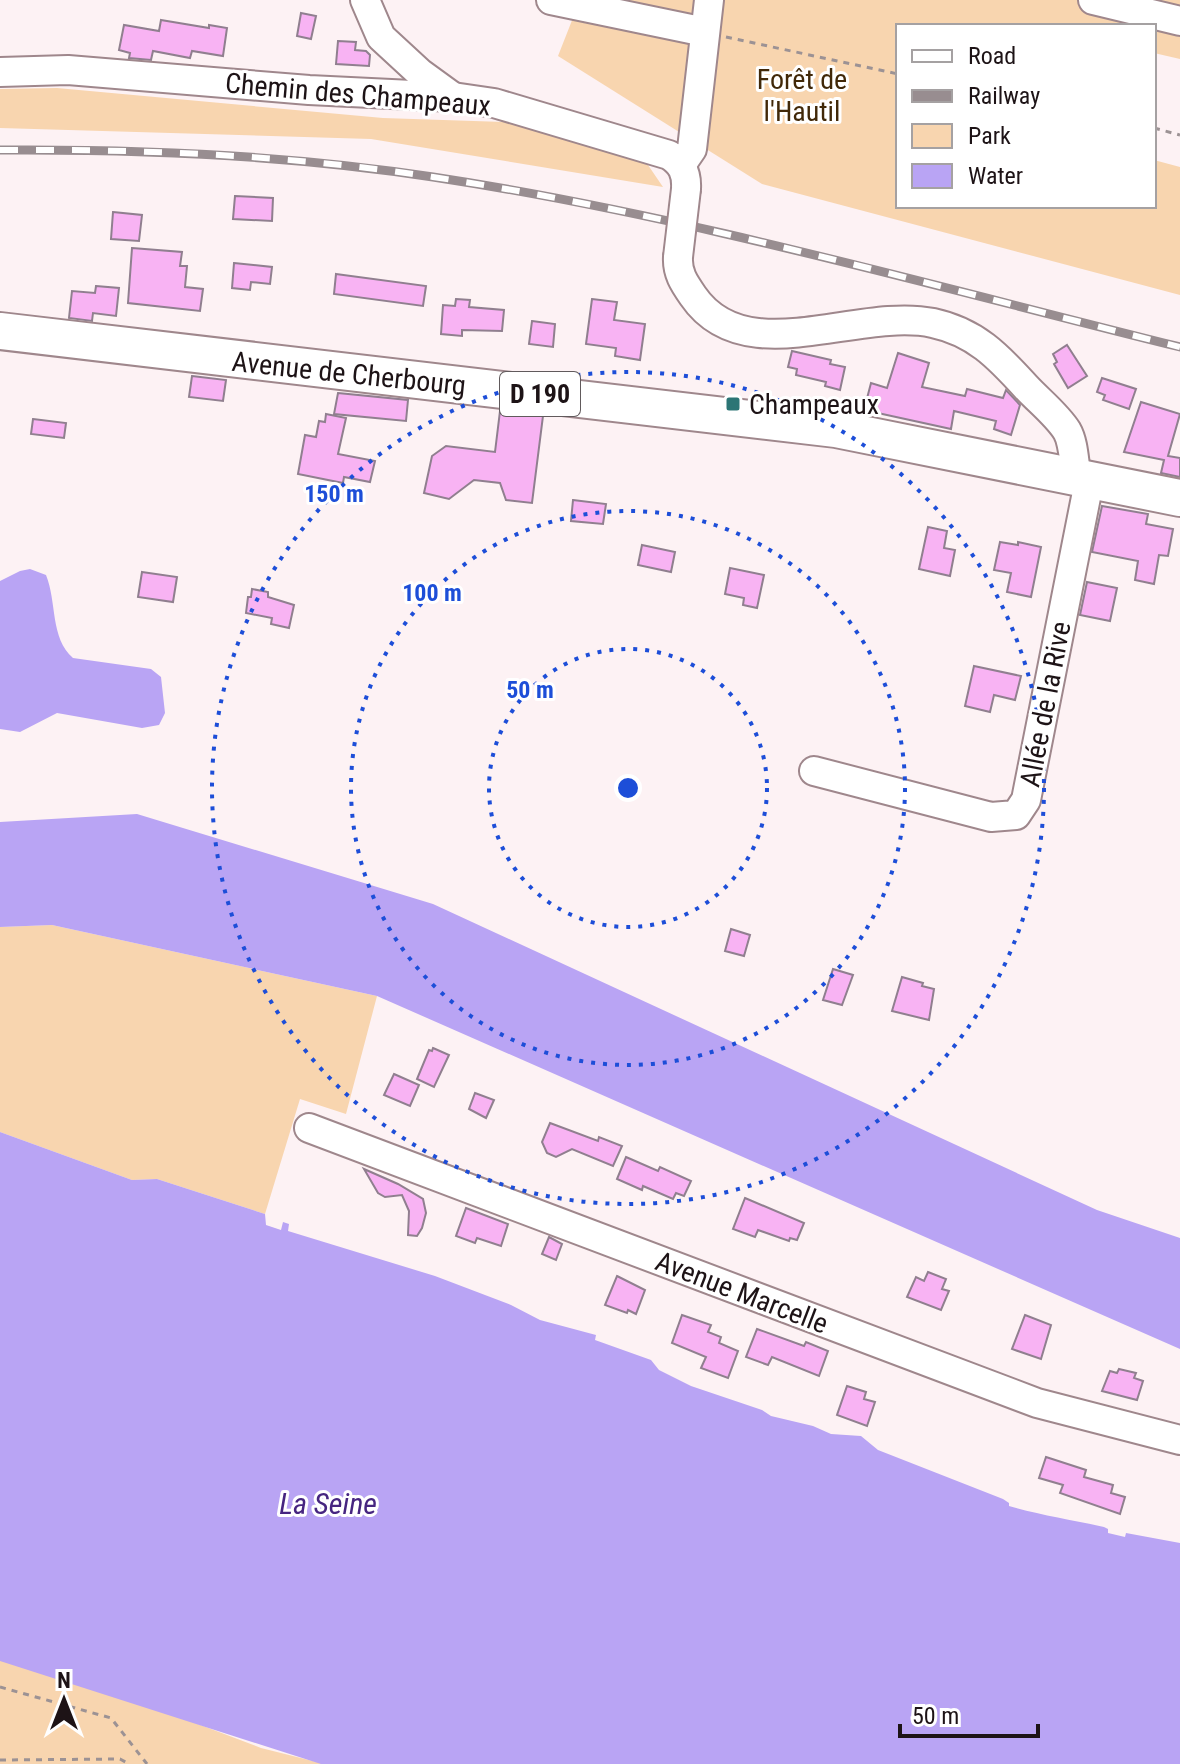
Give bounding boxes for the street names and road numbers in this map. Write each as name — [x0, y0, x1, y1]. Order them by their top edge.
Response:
street label: Chemin des Champeaux — [224, 66, 492, 123]
street label: Avenue de Cherbourg — [230, 345, 468, 402]
road number: D 190 — [500, 372, 580, 416]
street label: Allée de la Rive — [1013, 619, 1078, 790]
street label: Avenue Marcelle — [651, 1244, 833, 1340]

